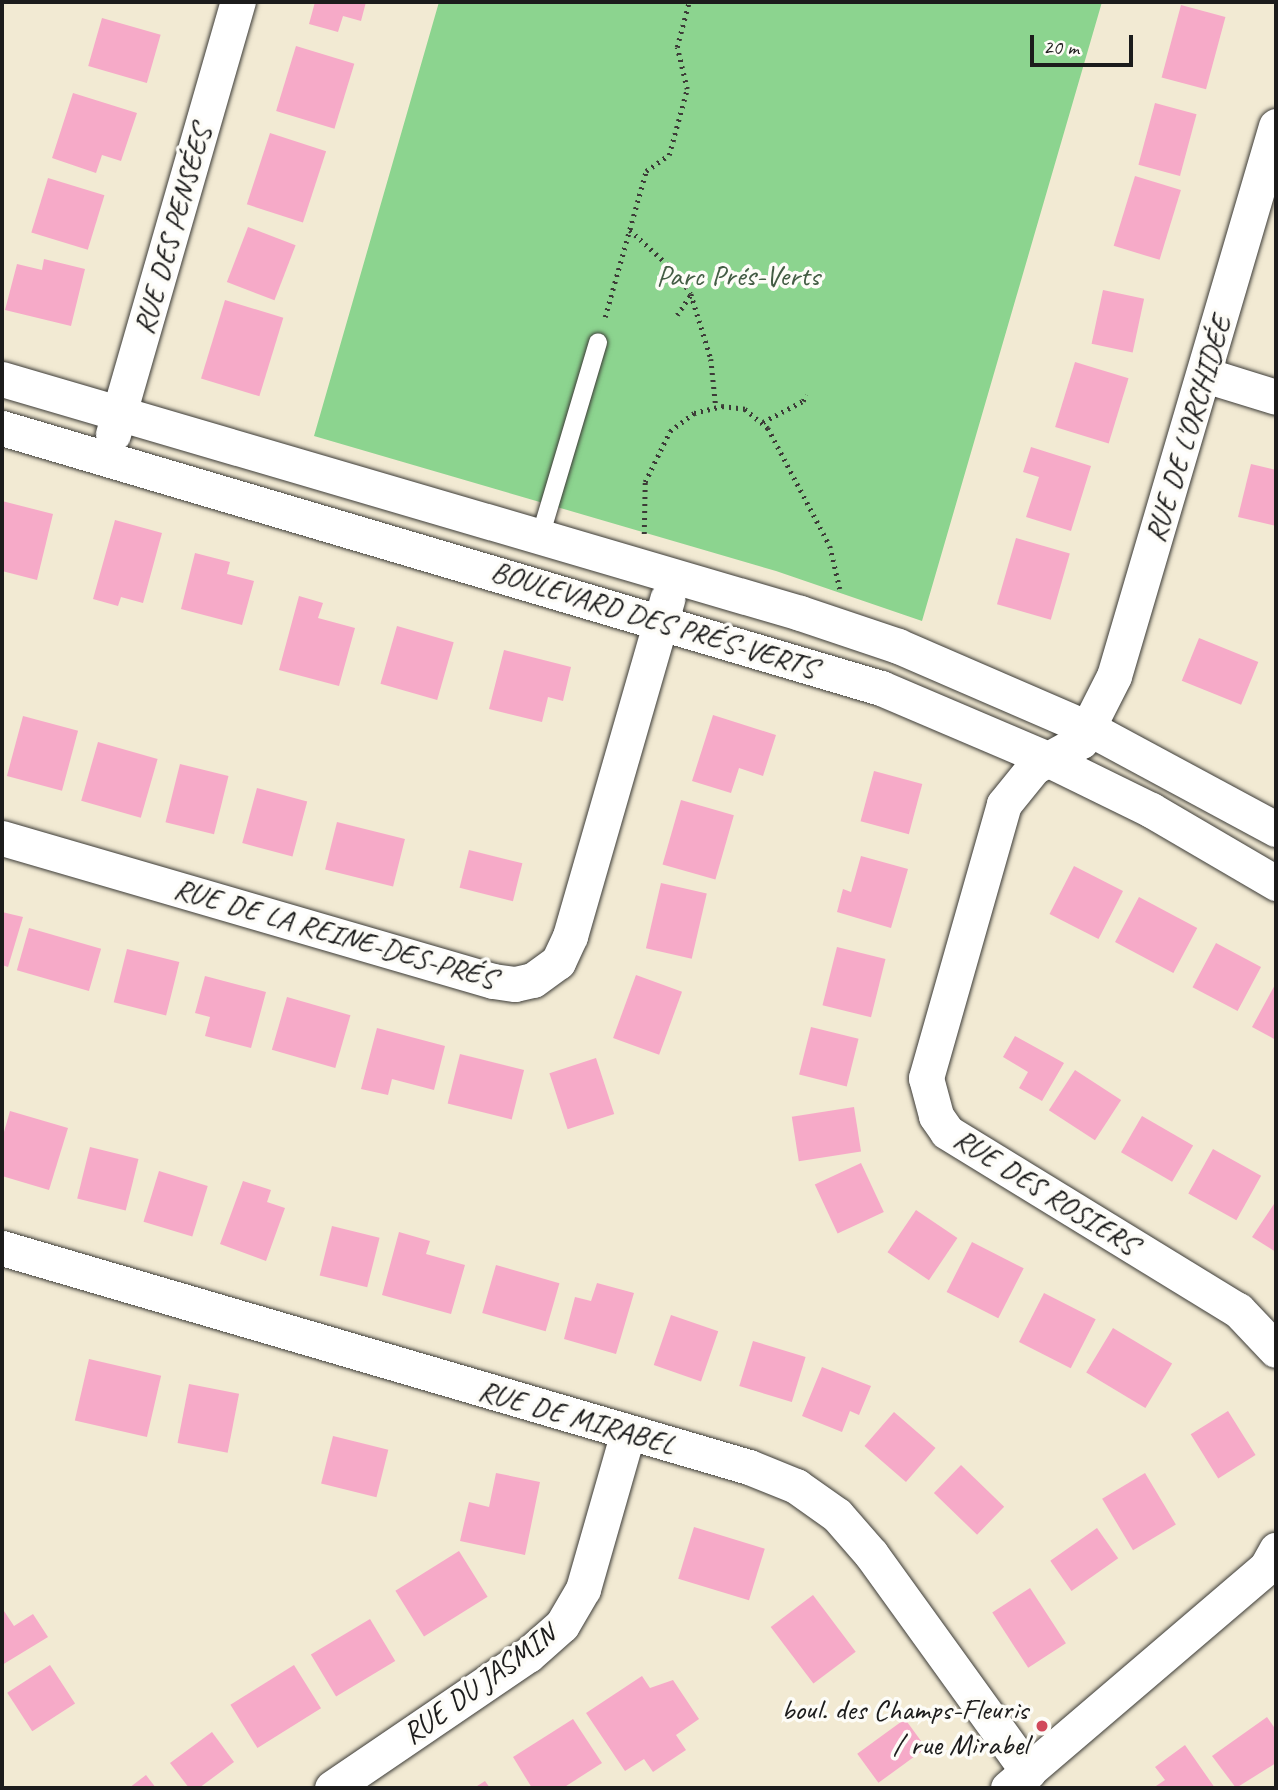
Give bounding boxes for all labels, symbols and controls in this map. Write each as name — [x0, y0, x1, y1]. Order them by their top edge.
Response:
scale bar — [1033, 21, 1136, 65]
text: 20 m — [1043, 34, 1079, 60]
street label: RUE DES PENSÉES — [125, 122, 219, 338]
park label: Parc Prés-Verts — [656, 257, 820, 293]
street label: RUE DE L'ORCHIDÉE — [1137, 312, 1239, 546]
street label: BOULEVARD DES PRÉS-VERTS — [487, 552, 821, 686]
street label: RUE DE LA REINE-DES-PRÉS — [170, 870, 500, 996]
street label: RUE DES ROSIERS — [947, 1120, 1145, 1262]
street label: RUE DE MIRABEL — [475, 1372, 679, 1462]
street label: RUE DU JASMIN — [395, 1616, 563, 1752]
place label: boul. des Champs-Fleuris / rue Mirabel — [778, 1691, 1028, 1762]
marker: boul. des Champs-Fleuris / rue Mirabel — [1034, 1718, 1050, 1734]

